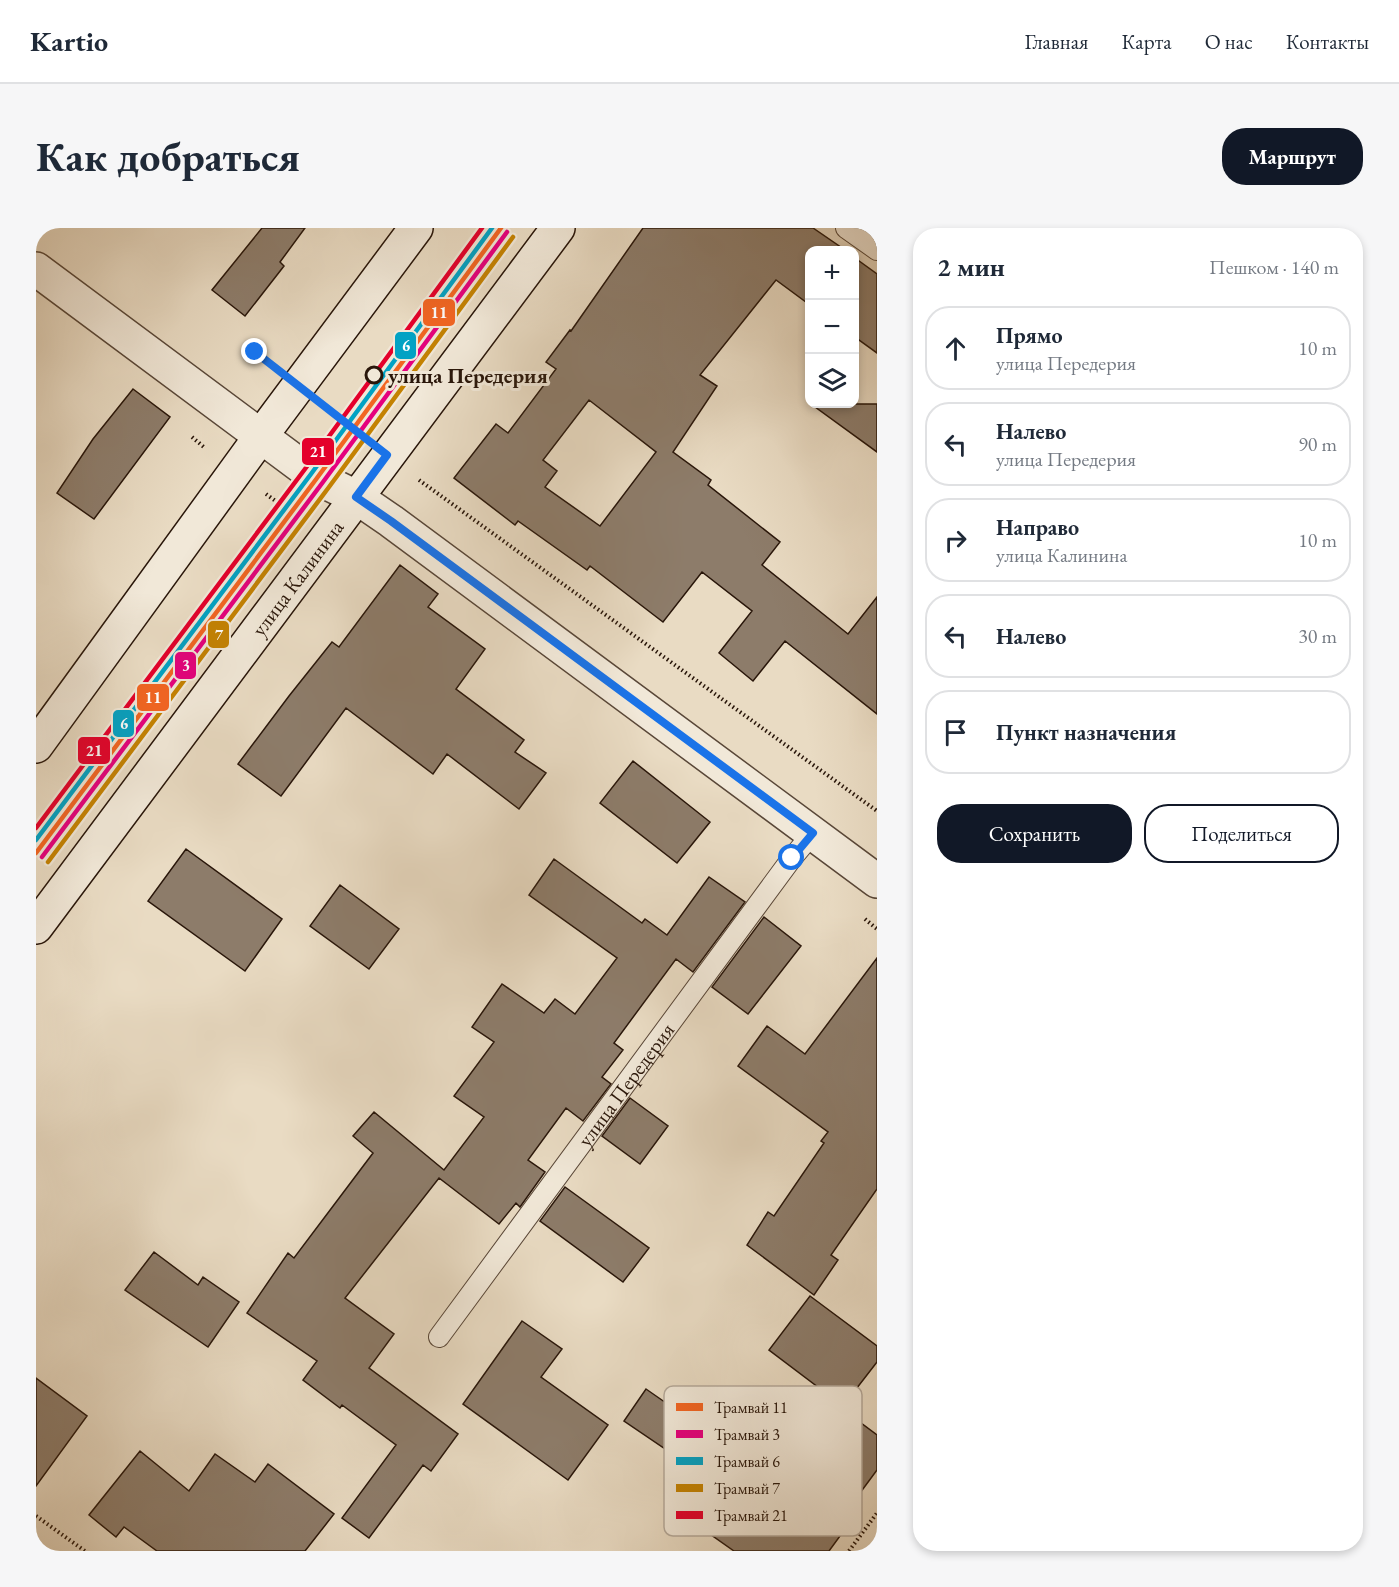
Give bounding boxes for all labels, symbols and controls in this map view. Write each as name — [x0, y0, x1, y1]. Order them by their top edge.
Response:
text: Kartio — [30, 23, 108, 59]
text: Главная — [1024, 28, 1088, 55]
text: Карта — [1121, 28, 1172, 55]
text: О нас — [1205, 28, 1253, 55]
text: Контакты — [1286, 28, 1369, 55]
button: Маршрут — [1222, 128, 1363, 185]
text: Как добраться — [36, 129, 300, 184]
map controls — [805, 246, 859, 408]
button: + — [805, 246, 859, 300]
text: 2 мин — [937, 250, 1005, 284]
text: Пешком · 140 m — [1209, 254, 1339, 280]
line badge: 11 — [422, 298, 456, 327]
button: − — [805, 300, 859, 354]
text: 11 — [431, 302, 447, 323]
text: Прямо — [996, 321, 1063, 350]
line badge: 6 — [394, 331, 417, 360]
icon: ahead — [939, 332, 972, 365]
text: 6 — [402, 335, 411, 356]
text: 10 m — [1298, 335, 1337, 361]
route end — [241, 338, 267, 364]
text: улица Передерия — [996, 350, 1136, 376]
button: layers — [805, 354, 859, 408]
place label: улица Передерия — [388, 362, 548, 389]
marker: улица Передерия — [365, 366, 383, 384]
text: Налево — [996, 417, 1066, 446]
icon: left — [939, 428, 972, 461]
text: 90 m — [1298, 431, 1337, 457]
line badge: 21 — [301, 437, 335, 466]
text: 21 — [310, 441, 326, 462]
text: улица Передерия — [996, 446, 1136, 472]
text: Направо — [996, 513, 1079, 542]
street label: улица Калинина — [245, 514, 349, 641]
icon: right — [939, 524, 972, 557]
text: 10 m — [1298, 527, 1337, 553]
text: улица Калинина — [996, 542, 1127, 568]
line badge: 7 — [207, 620, 230, 649]
icon: left — [939, 620, 972, 653]
text: Налево — [996, 622, 1066, 651]
text: 30 m — [1298, 623, 1337, 649]
text: 7 — [215, 624, 224, 645]
line badge: 3 — [174, 651, 197, 680]
text: 3 — [182, 655, 190, 676]
line badge: 11 — [136, 683, 170, 712]
text: 11 — [145, 687, 161, 708]
line badge: 6 — [112, 709, 135, 738]
text: 6 — [120, 713, 129, 734]
icon: arrive — [939, 716, 972, 749]
text: Пункт назначения — [996, 718, 1176, 747]
line badge: 21 — [77, 736, 111, 765]
text: 21 — [86, 740, 102, 761]
button: Сохранить — [937, 804, 1132, 863]
button: Поделиться — [1144, 804, 1339, 863]
route start — [778, 844, 804, 870]
street label: улица Передерия — [571, 1017, 680, 1151]
legend — [664, 1386, 862, 1536]
text: Трамвай 11 — [714, 1397, 788, 1418]
text: Трамвай 3 — [714, 1424, 780, 1445]
text: Трамвай 6 — [714, 1451, 780, 1472]
text: Трамвай 7 — [714, 1478, 780, 1499]
text: Трамвай 21 — [714, 1505, 788, 1526]

